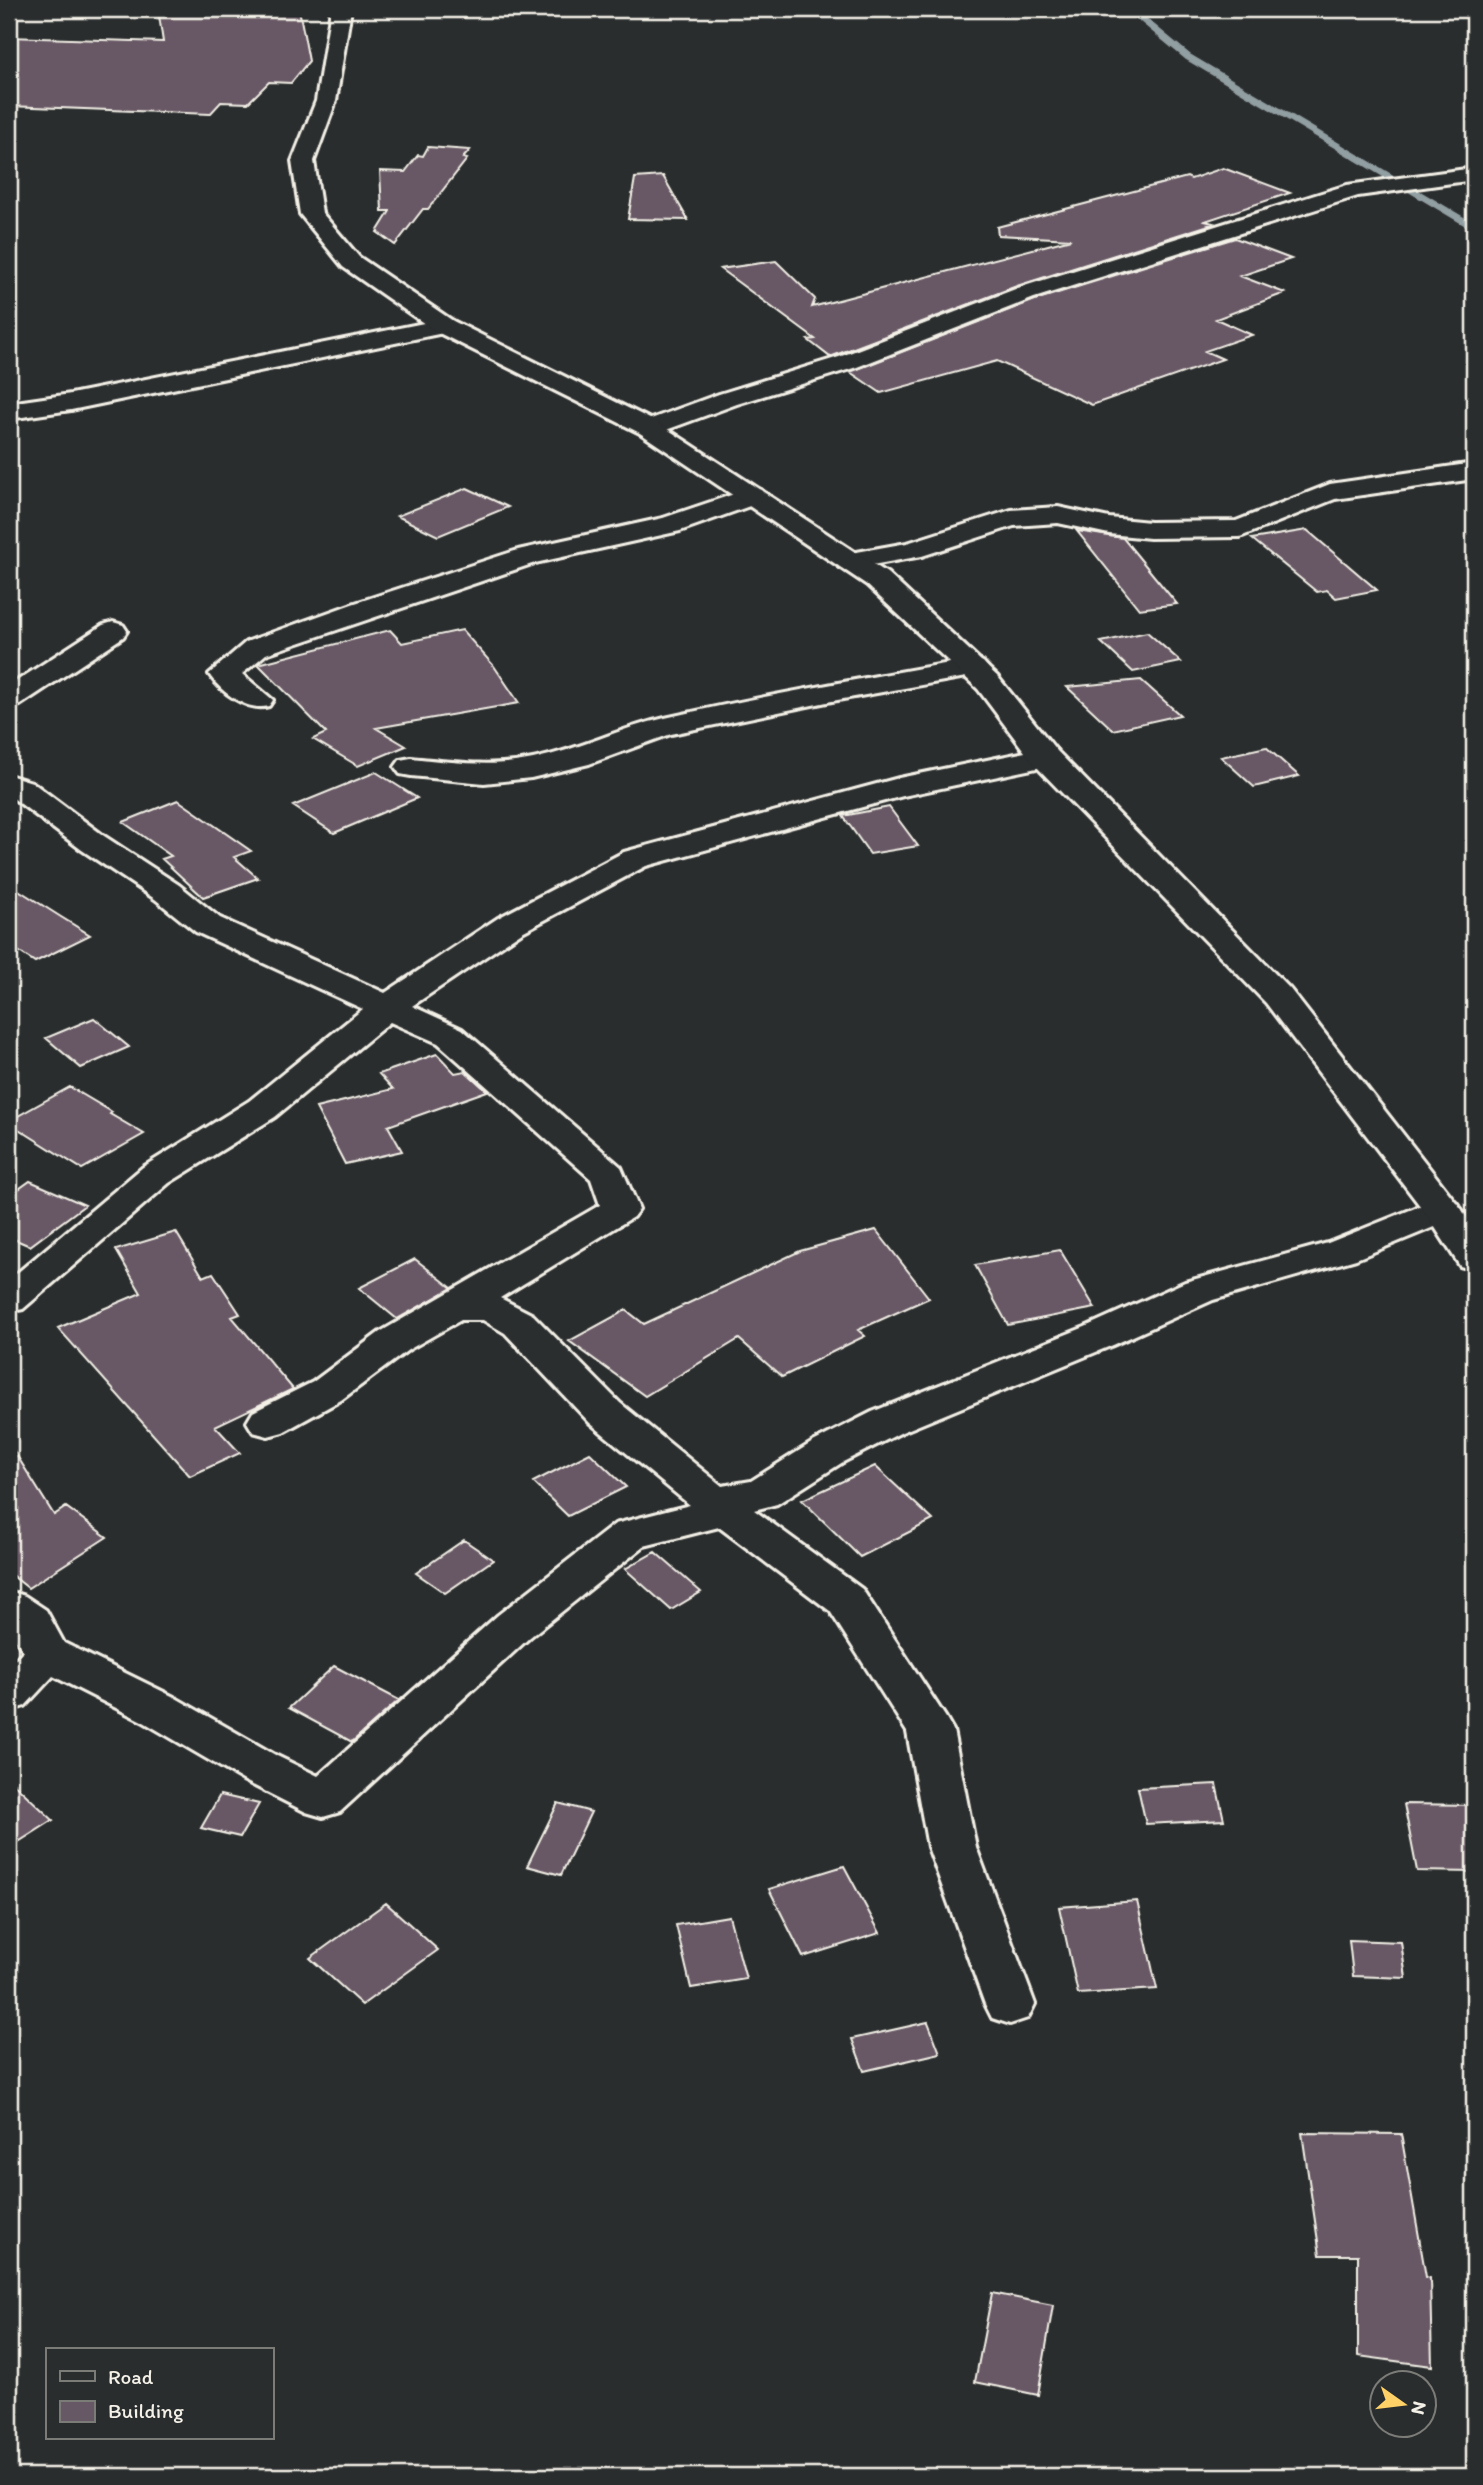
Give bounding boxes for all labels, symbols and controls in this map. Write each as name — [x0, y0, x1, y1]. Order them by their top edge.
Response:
legend — [46, 2348, 273, 2440]
text: Road — [108, 2364, 154, 2389]
north arrow — [1368, 2370, 1438, 2440]
text: Building — [108, 2398, 184, 2423]
text: N — [1406, 2399, 1432, 2417]

